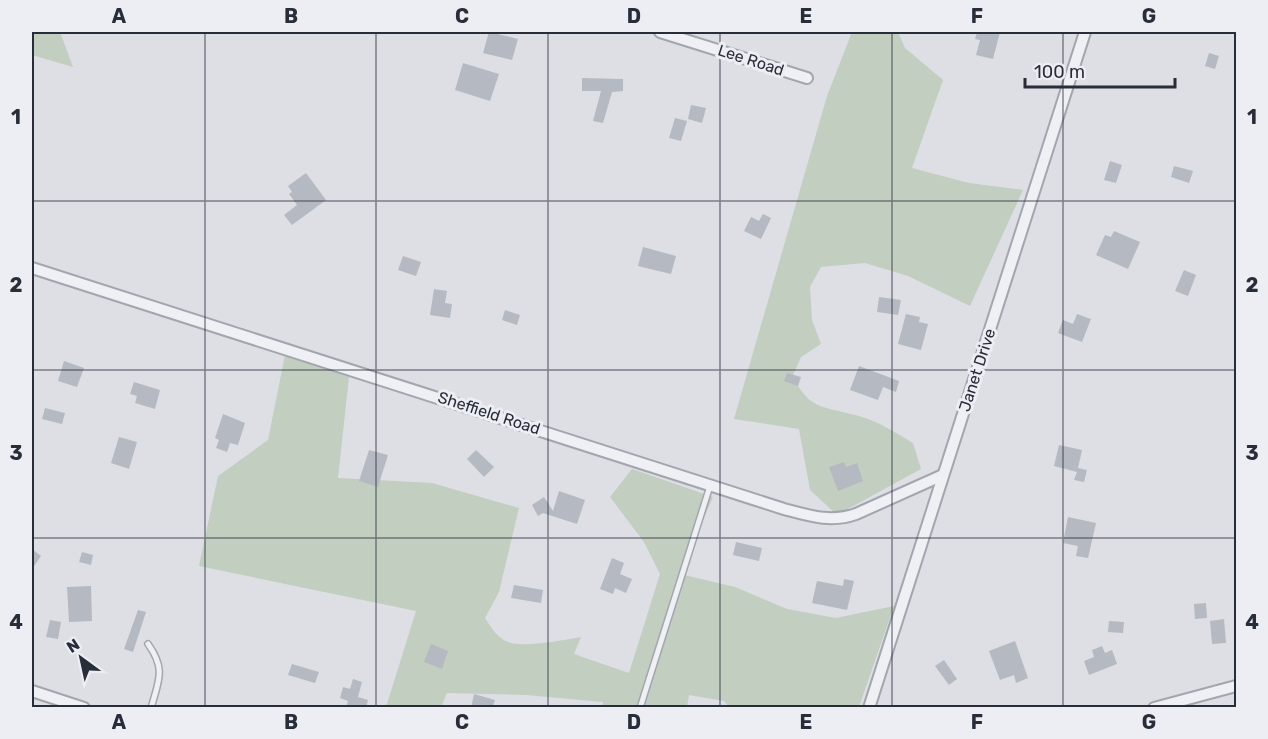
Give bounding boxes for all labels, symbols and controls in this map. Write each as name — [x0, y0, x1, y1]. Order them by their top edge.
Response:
text: A — [112, 4, 127, 28]
text: B — [284, 4, 298, 28]
text: C — [455, 4, 469, 28]
text: D — [627, 4, 641, 28]
text: E — [800, 4, 812, 28]
text: F — [971, 4, 983, 28]
text: G — [1142, 4, 1156, 28]
street label: Lee Road — [715, 40, 787, 80]
scale bar — [1025, 51, 1175, 89]
text: 100 m — [1034, 61, 1085, 83]
text: 1 — [11, 105, 21, 129]
text: 1 — [1247, 105, 1257, 129]
text: 2 — [10, 273, 23, 297]
text: 2 — [1246, 273, 1259, 297]
street label: Janet Drive — [955, 326, 999, 414]
street label: Sheffield Road — [435, 388, 543, 438]
text: 3 — [9, 441, 23, 465]
text: 3 — [1245, 441, 1259, 465]
text: 4 — [9, 610, 23, 634]
text: 4 — [1245, 610, 1259, 634]
north arrow — [51, 628, 111, 688]
text: N — [63, 635, 83, 657]
text: A — [112, 710, 127, 734]
text: B — [284, 710, 298, 734]
text: C — [455, 710, 469, 734]
text: D — [627, 710, 641, 734]
text: E — [800, 710, 812, 734]
text: F — [971, 710, 983, 734]
text: G — [1142, 710, 1156, 734]

